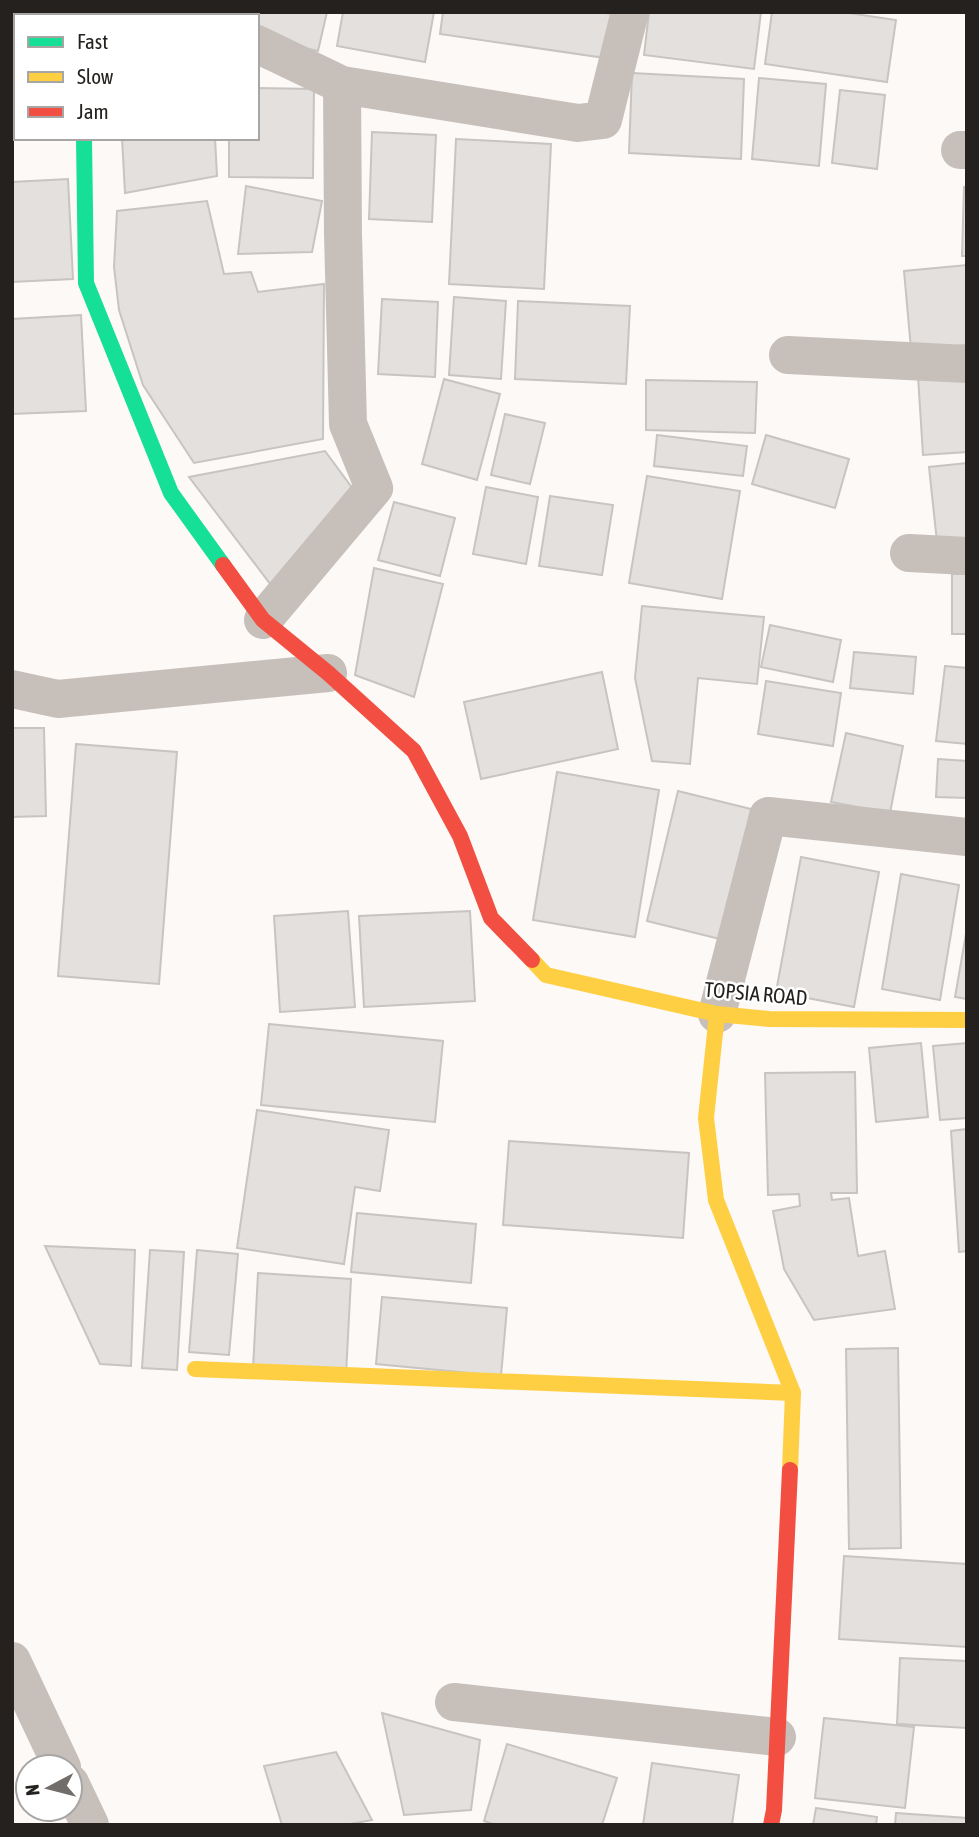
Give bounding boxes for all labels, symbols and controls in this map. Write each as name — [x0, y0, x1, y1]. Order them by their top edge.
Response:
legend — [14, 14, 259, 140]
text: Fast — [77, 29, 108, 53]
text: Slow — [77, 64, 114, 88]
text: Jam — [77, 99, 109, 123]
street label: TOPSIA ROAD — [703, 977, 809, 1009]
north arrow — [14, 1753, 84, 1823]
text: N — [21, 1783, 44, 1797]

